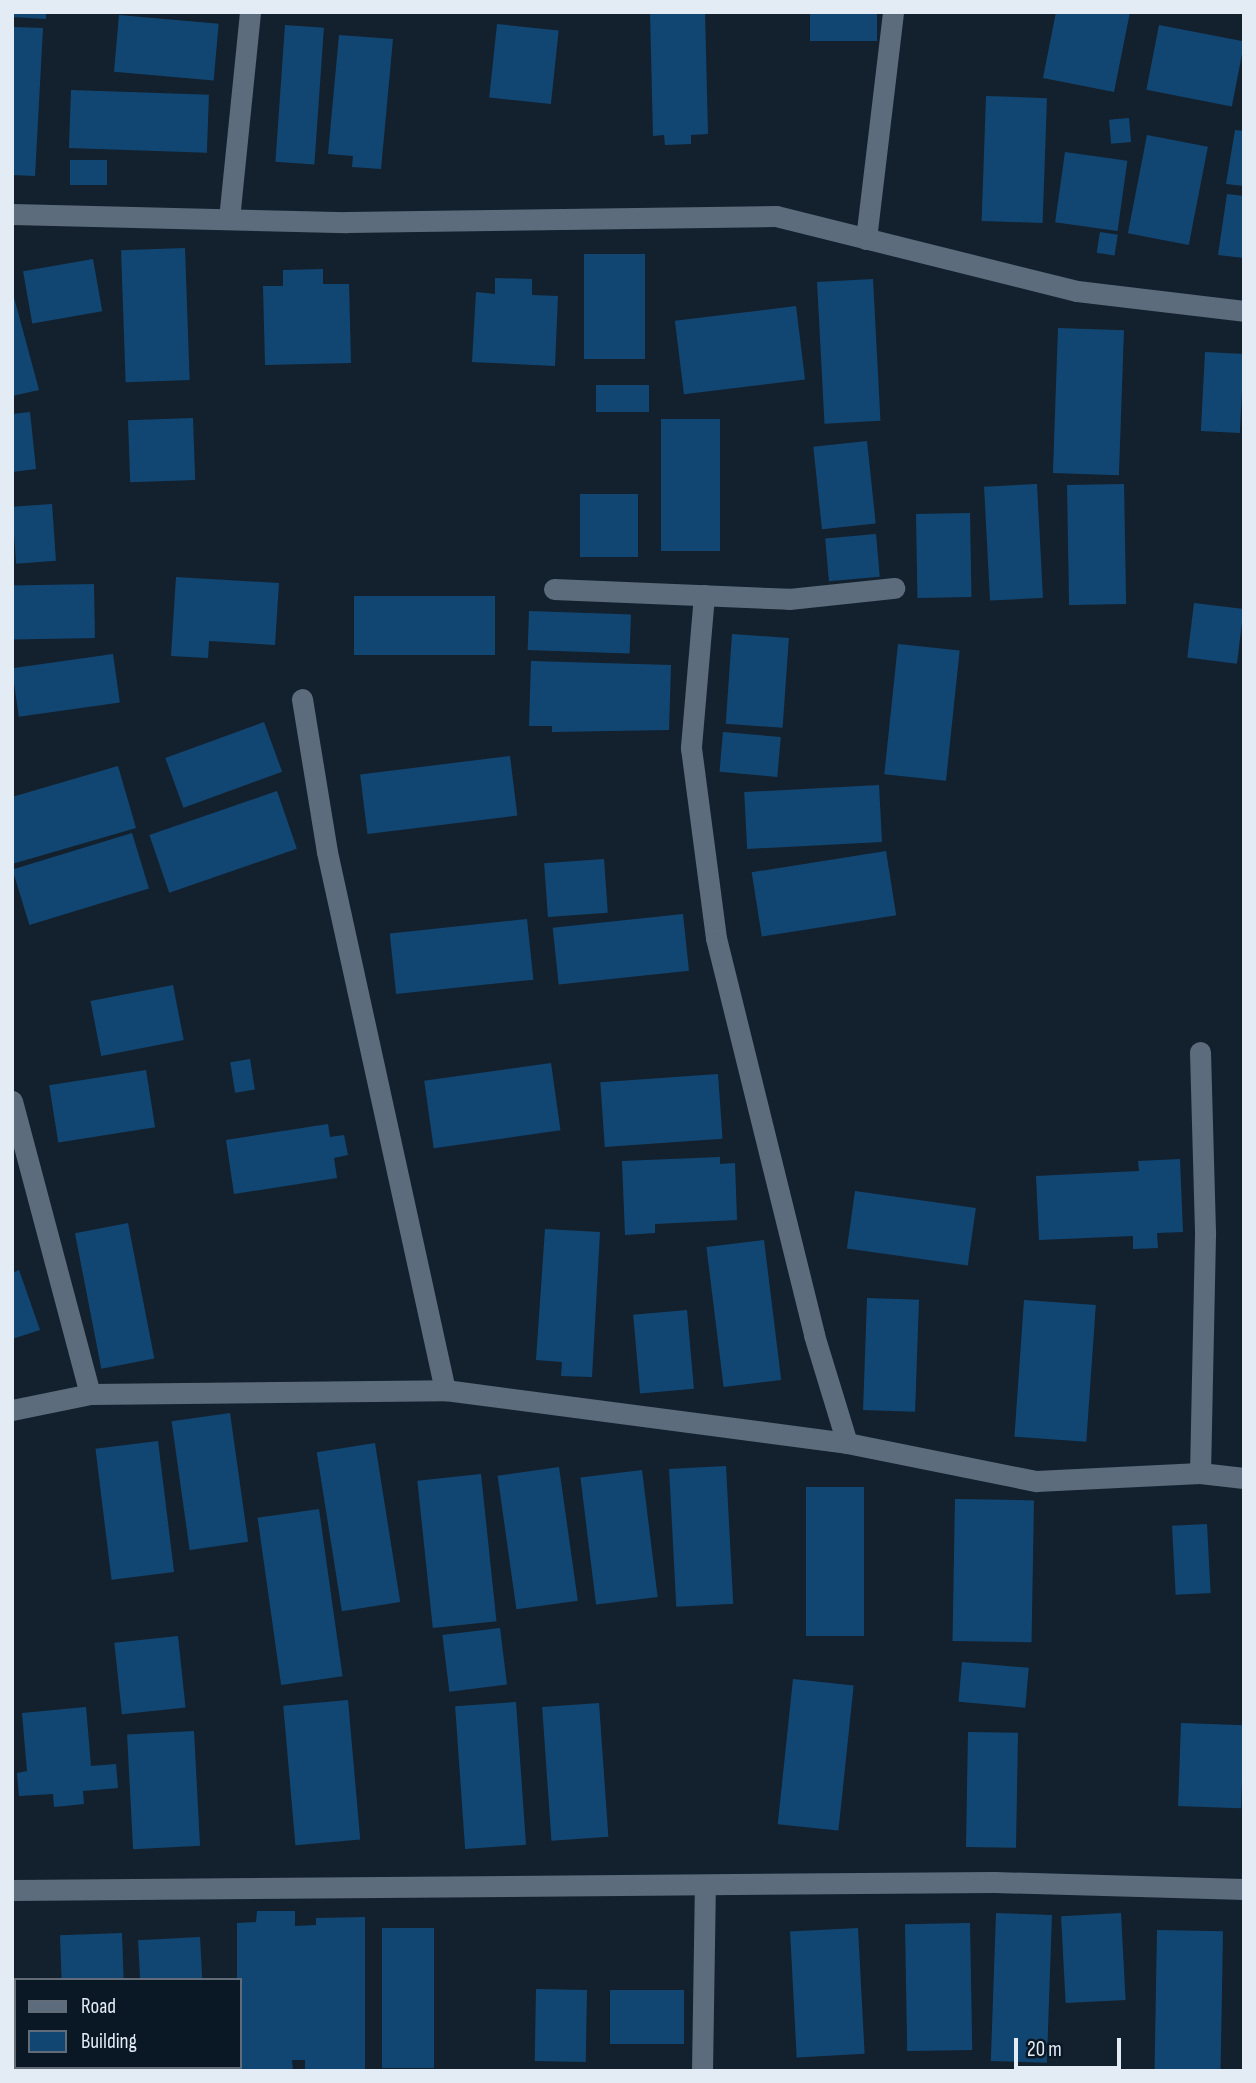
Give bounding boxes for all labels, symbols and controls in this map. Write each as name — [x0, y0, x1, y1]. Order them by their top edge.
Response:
legend — [14, 1978, 242, 2069]
text: Road — [81, 1994, 116, 2019]
scale bar — [1018, 2024, 1125, 2068]
text: Building — [81, 2029, 137, 2054]
text: 20 m — [1027, 2037, 1062, 2062]

